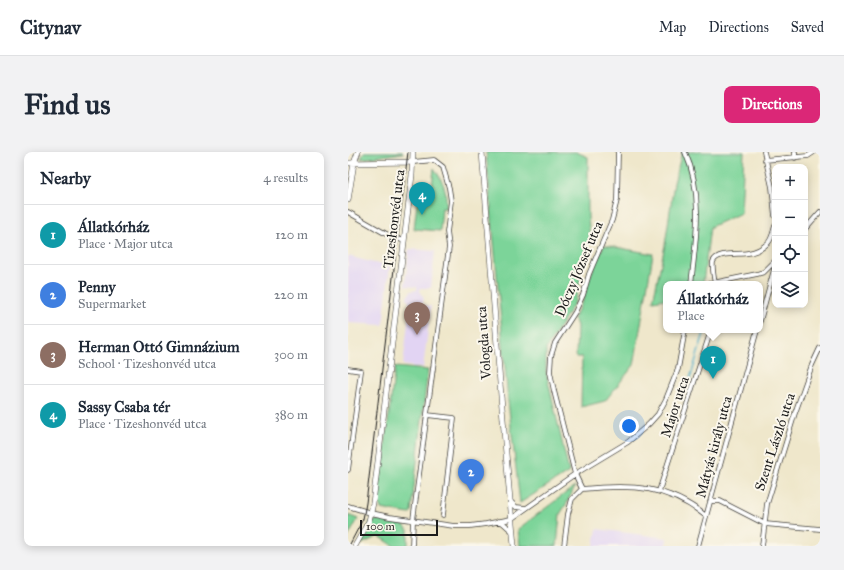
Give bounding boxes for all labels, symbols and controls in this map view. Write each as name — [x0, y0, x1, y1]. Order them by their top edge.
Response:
text: Citynav — [20, 16, 81, 39]
text: Map — [659, 19, 686, 36]
text: Directions — [708, 19, 769, 36]
text: Saved — [791, 19, 824, 36]
button: Directions — [724, 86, 820, 123]
text: Find us — [24, 87, 110, 122]
map controls — [772, 164, 808, 308]
button: + — [772, 164, 808, 200]
text: Nearby — [40, 168, 91, 189]
street label: Tizeshonvéd utca — [379, 168, 409, 270]
text: 4 results — [263, 170, 308, 186]
pin: 4 — [409, 182, 435, 215]
button: − — [772, 200, 808, 236]
text: Állatkórház — [78, 218, 149, 236]
street label: Dóczy József utca — [551, 219, 608, 320]
text: 1 — [50, 227, 56, 243]
text: 120 m — [275, 227, 308, 243]
text: Place · Major utca — [78, 236, 173, 252]
button: locate — [772, 236, 808, 272]
button: layers — [772, 272, 808, 308]
text: Penny — [78, 278, 115, 296]
popup — [663, 281, 763, 333]
text: 2 — [50, 287, 56, 303]
text: 220 m — [274, 287, 308, 303]
text: Állatkórház — [677, 290, 749, 308]
text: Supermarket — [78, 296, 146, 312]
pin: 3 — [404, 302, 430, 335]
street label: Vologda utca — [473, 306, 495, 381]
text: Place — [677, 308, 705, 324]
text: Herman Ottó Gimnázium — [78, 338, 240, 356]
pin: 1 — [700, 346, 726, 379]
text: 3 — [50, 347, 56, 363]
text: 300 m — [274, 347, 308, 363]
text: School · Tizeshonvéd utca — [78, 356, 216, 372]
street label: Major utca — [657, 374, 693, 440]
street label: Szent László utca — [751, 391, 799, 493]
street label: Mátyás király utca — [692, 394, 736, 500]
text: Sassy Csaba tér — [78, 398, 170, 416]
text: 4 — [49, 407, 57, 423]
text: 380 m — [275, 407, 308, 423]
text: Place · Tizeshonvéd utca — [78, 416, 206, 432]
your location — [619, 416, 639, 436]
pin: 2 — [458, 459, 484, 492]
scale bar — [360, 518, 438, 537]
text: 100 m — [366, 520, 395, 533]

